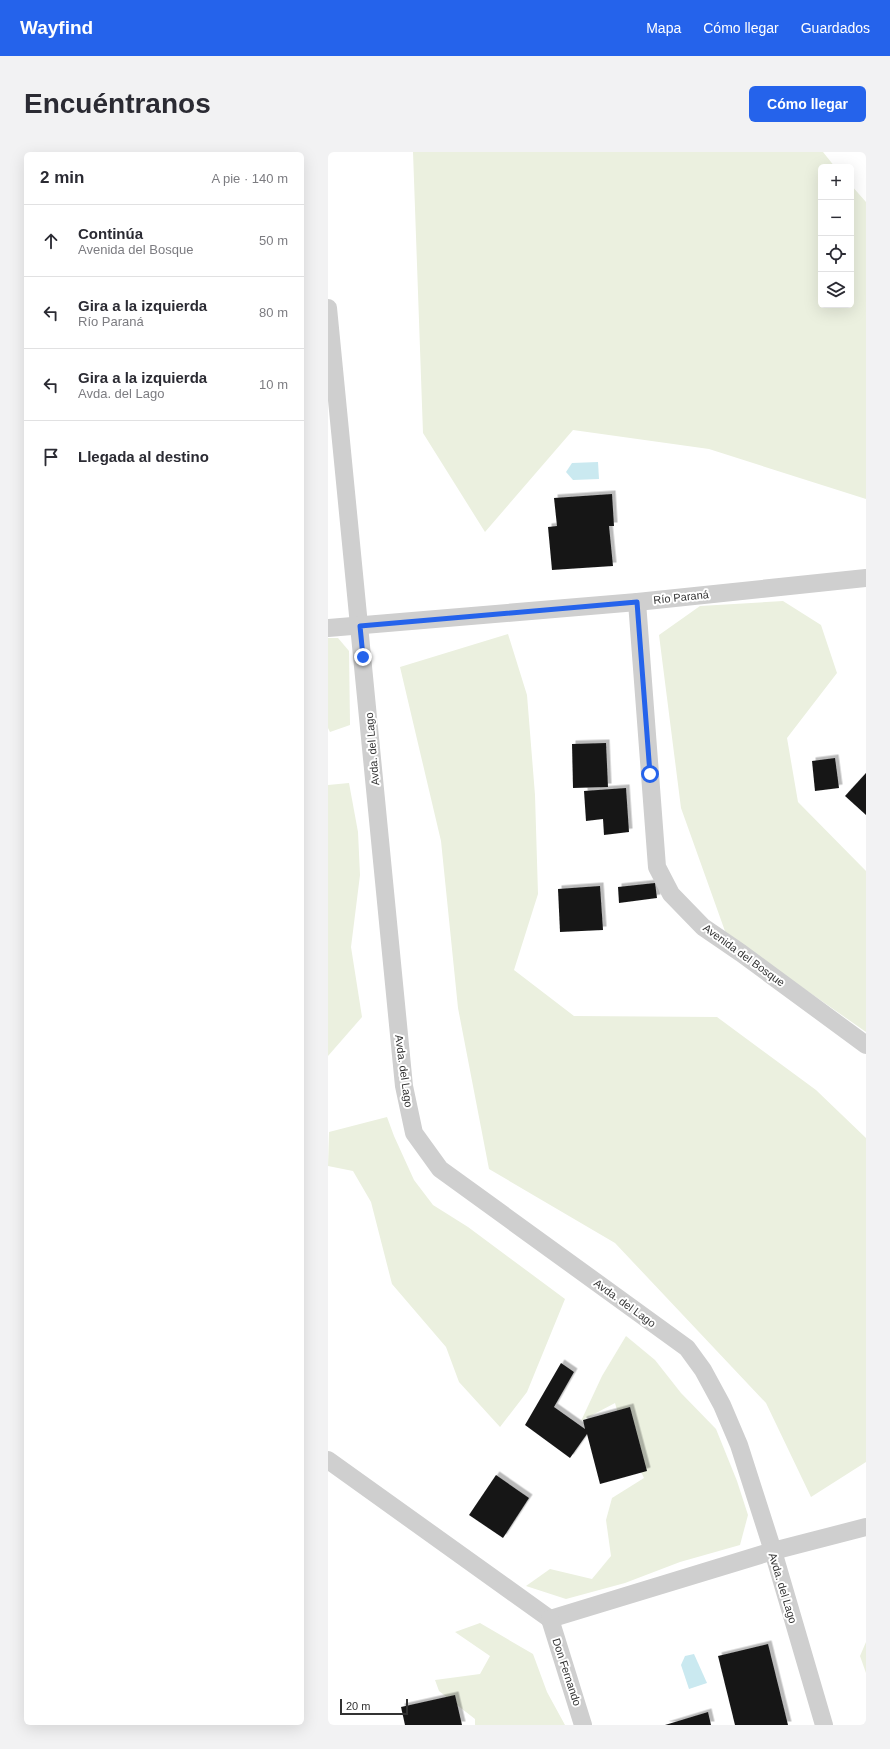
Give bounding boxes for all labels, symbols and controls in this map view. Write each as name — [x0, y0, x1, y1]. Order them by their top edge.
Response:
text: Wayfind — [20, 17, 93, 38]
text: Mapa — [646, 20, 681, 36]
text: Cómo llegar — [703, 20, 779, 36]
text: Guardados — [801, 20, 870, 36]
button: Cómo llegar — [749, 86, 866, 122]
text: Encuéntranos — [24, 88, 211, 119]
map controls — [818, 164, 854, 308]
button: + — [818, 164, 854, 200]
text: 2 min — [40, 168, 84, 187]
text: A pie · 140 m — [211, 171, 288, 186]
button: − — [818, 200, 854, 236]
text: Continúa — [78, 225, 143, 242]
icon: ahead — [40, 230, 62, 252]
text: 50 m — [259, 233, 288, 248]
button: locate — [818, 236, 854, 272]
text: Avenida del Bosque — [78, 242, 193, 257]
button: layers — [818, 272, 854, 308]
text: Gira a la izquierda — [78, 297, 207, 314]
icon: left — [40, 302, 62, 324]
text: 80 m — [259, 305, 288, 320]
text: Río Paraná — [78, 314, 144, 329]
text: Gira a la izquierda — [78, 369, 207, 386]
icon: left — [40, 374, 62, 396]
text: 10 m — [259, 377, 288, 392]
text: Avda. del Lago — [78, 386, 165, 401]
icon: arrive — [40, 446, 62, 468]
text: Llegada al destino — [78, 448, 209, 465]
street label: Río Paraná — [653, 588, 710, 606]
route end — [354, 648, 372, 666]
street label: Avda. del Lago — [363, 712, 381, 786]
route start — [641, 765, 659, 783]
street label: Avenida del Bosque — [701, 921, 787, 989]
street label: Avda. del Lago — [393, 1034, 415, 1108]
street label: Avda. del Lago — [592, 1277, 658, 1329]
street label: Avda. del Lago — [767, 1551, 799, 1625]
street label: Don Fernando — [550, 1637, 584, 1707]
scale bar — [340, 1697, 408, 1716]
text: 20 m — [346, 1700, 370, 1712]

